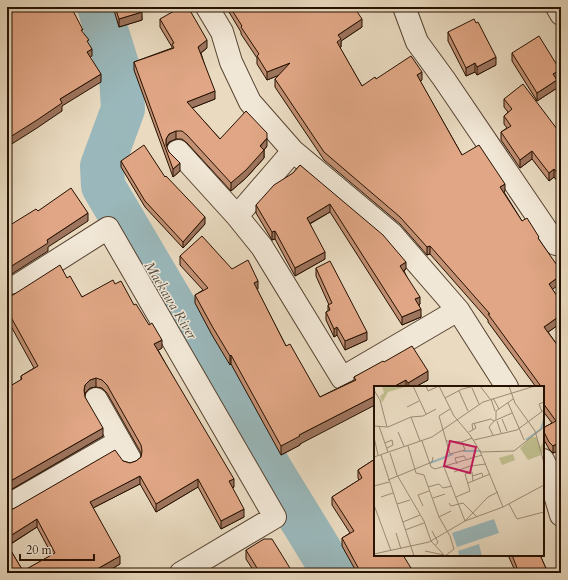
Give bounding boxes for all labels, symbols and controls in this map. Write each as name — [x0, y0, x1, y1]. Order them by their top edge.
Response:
water label: Maekawa River — [140, 258, 202, 343]
inset map — [374, 386, 544, 556]
scale bar — [20, 536, 94, 562]
text: 20 m — [26, 542, 53, 558]

